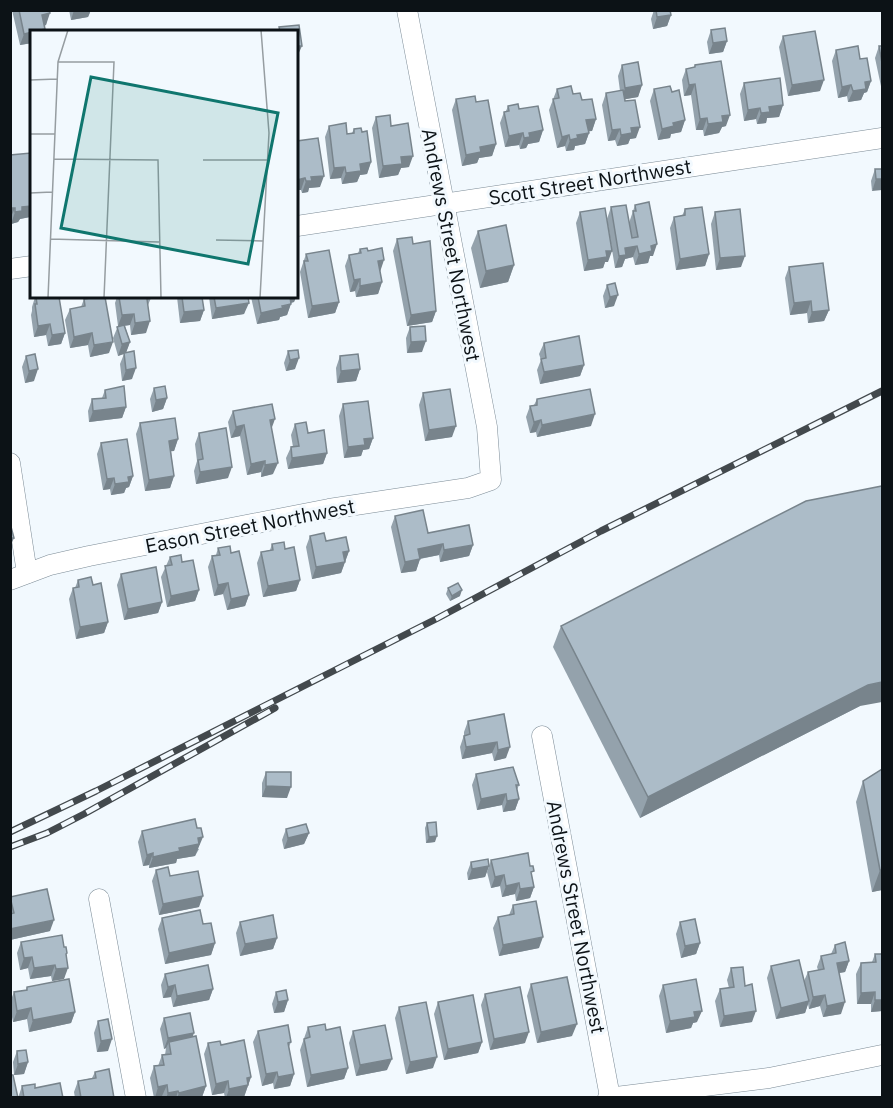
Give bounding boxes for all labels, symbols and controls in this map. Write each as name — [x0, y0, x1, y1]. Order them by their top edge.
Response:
inset map — [30, 30, 298, 298]
street label: Andrews Street Northwest — [416, 126, 487, 364]
street label: Scott Street Northwest — [487, 152, 693, 211]
street label: Eason Street Northwest — [143, 492, 357, 559]
street label: Andrews Street Northwest — [541, 798, 612, 1036]

